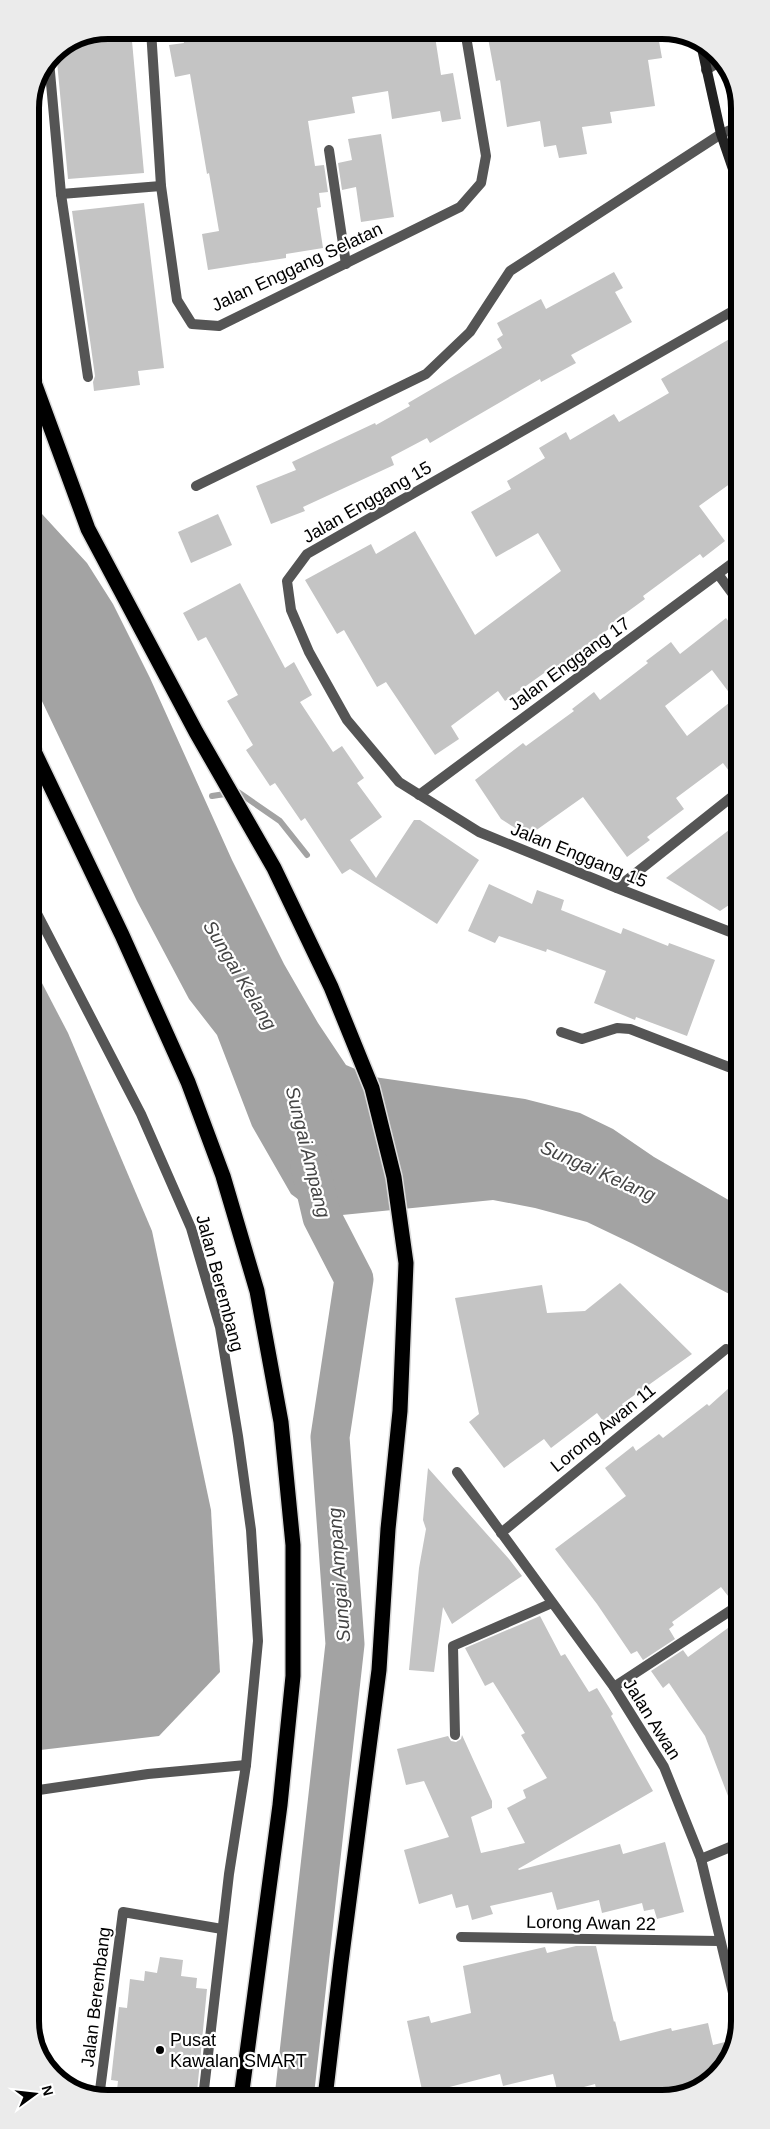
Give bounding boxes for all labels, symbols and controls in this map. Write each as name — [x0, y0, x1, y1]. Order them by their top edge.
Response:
street label: Jalan Enggang Selatan — [208, 219, 386, 315]
street label: Jalan Enggang 15 — [299, 457, 435, 547]
street label: Jalan Enggang 17 — [504, 613, 634, 715]
street label: Jalan Enggang 15 — [508, 819, 650, 891]
water label: Sungai Kelang — [199, 917, 281, 1034]
water label: Sungai Ampang — [282, 1084, 335, 1220]
water label: Sungai Kelang — [537, 1136, 659, 1206]
street label: Jalan Berembang — [192, 1212, 248, 1354]
street label: Lorong Awan 11 — [547, 1380, 659, 1476]
water label: Sungai Ampang — [324, 1507, 354, 1643]
street label: Jalan Awan — [619, 1675, 685, 1763]
street label: Lorong Awan 22 — [526, 1912, 656, 1934]
street label: Jalan Berembang — [77, 1926, 115, 2068]
place label: Pusat Kawalan SMART — [170, 2030, 307, 2071]
marker: Pusat Kawalan SMART — [154, 2044, 166, 2056]
north arrow — [10, 2069, 60, 2119]
text: N — [39, 2084, 57, 2098]

